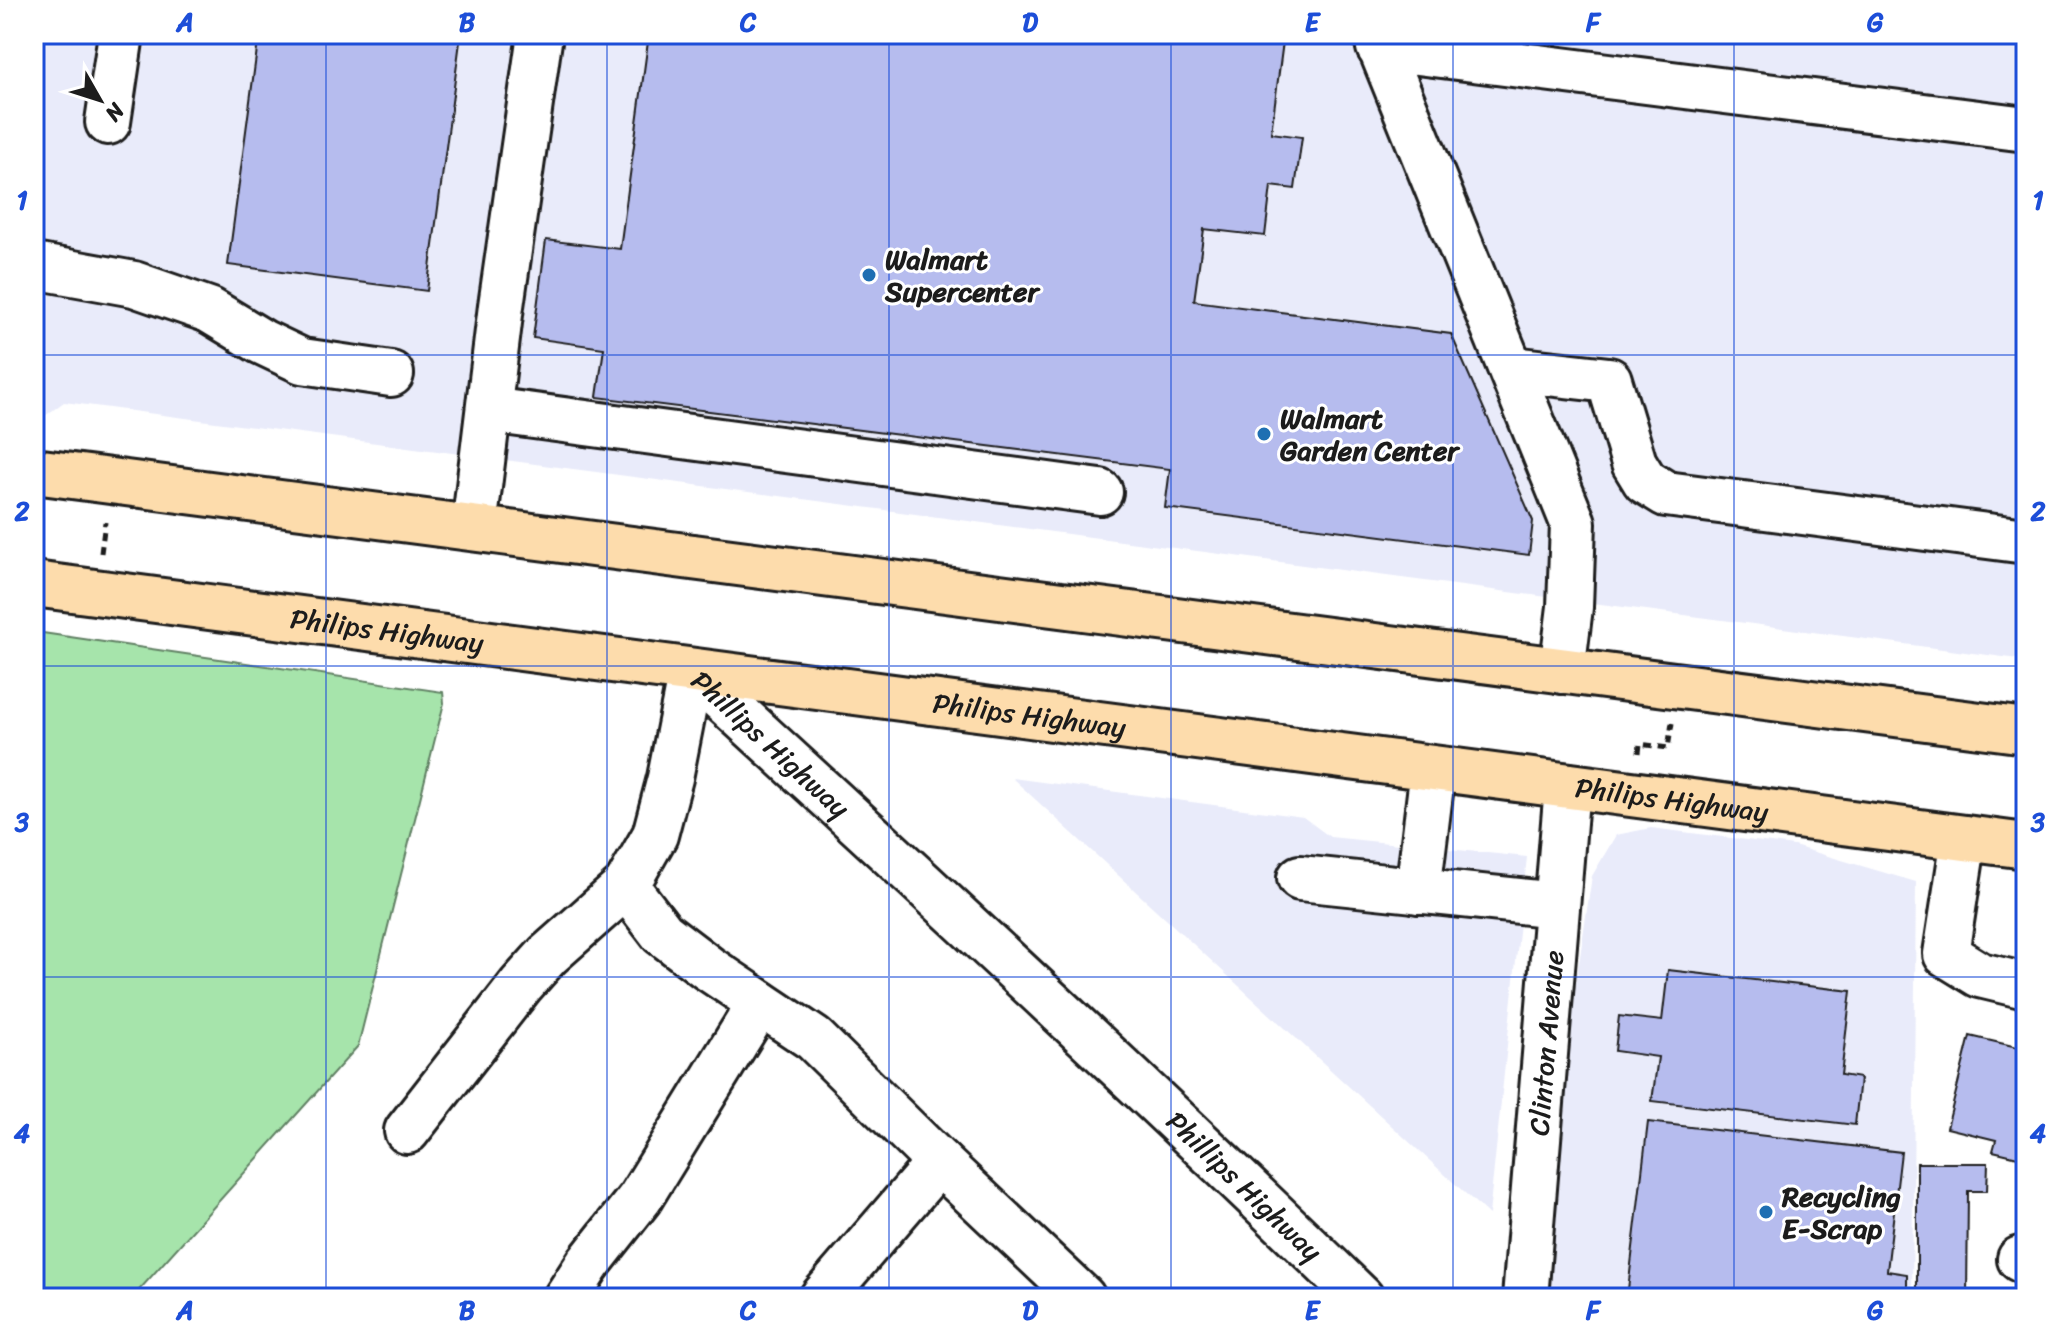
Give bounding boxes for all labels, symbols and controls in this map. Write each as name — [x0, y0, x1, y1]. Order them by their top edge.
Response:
text: A — [175, 0, 194, 45]
text: B — [459, 0, 476, 45]
text: C — [739, 0, 757, 45]
text: D — [1022, 0, 1038, 45]
text: E — [1305, 0, 1322, 45]
text: F — [1585, 0, 1602, 45]
text: G — [1867, 0, 1884, 45]
north arrow — [60, 60, 140, 140]
text: N — [95, 93, 136, 131]
text: 1 — [16, 177, 28, 223]
text: 1 — [2032, 177, 2044, 223]
place label: Walmart Supercenter — [884, 235, 1041, 316]
marker: Walmart Supercenter — [860, 266, 878, 284]
place label: Walmart Garden Center — [1280, 394, 1461, 475]
marker: Walmart Garden Center — [1255, 425, 1273, 443]
text: 2 — [13, 488, 30, 534]
text: 2 — [2029, 488, 2046, 534]
street label: Philips Highway — [287, 593, 487, 667]
street label: Phillips Highway — [680, 658, 862, 831]
street label: Philips Highway — [930, 678, 1129, 752]
street label: Philips Highway — [1572, 762, 1772, 836]
text: 3 — [14, 799, 30, 845]
text: 3 — [2030, 799, 2046, 845]
street label: Clinton Avenue — [1514, 948, 1578, 1137]
street label: Phillips Highway — [1155, 1098, 1335, 1274]
text: 4 — [14, 1110, 30, 1156]
text: 4 — [2030, 1110, 2046, 1156]
place label: Recycling E-Scrap — [1781, 1172, 1901, 1253]
marker: Recycling E-Scrap — [1757, 1203, 1775, 1221]
text: A — [175, 1287, 194, 1332]
text: B — [459, 1287, 476, 1332]
text: C — [739, 1287, 757, 1332]
text: D — [1022, 1287, 1038, 1332]
text: E — [1305, 1287, 1322, 1332]
text: F — [1585, 1287, 1602, 1332]
text: G — [1867, 1287, 1884, 1332]

